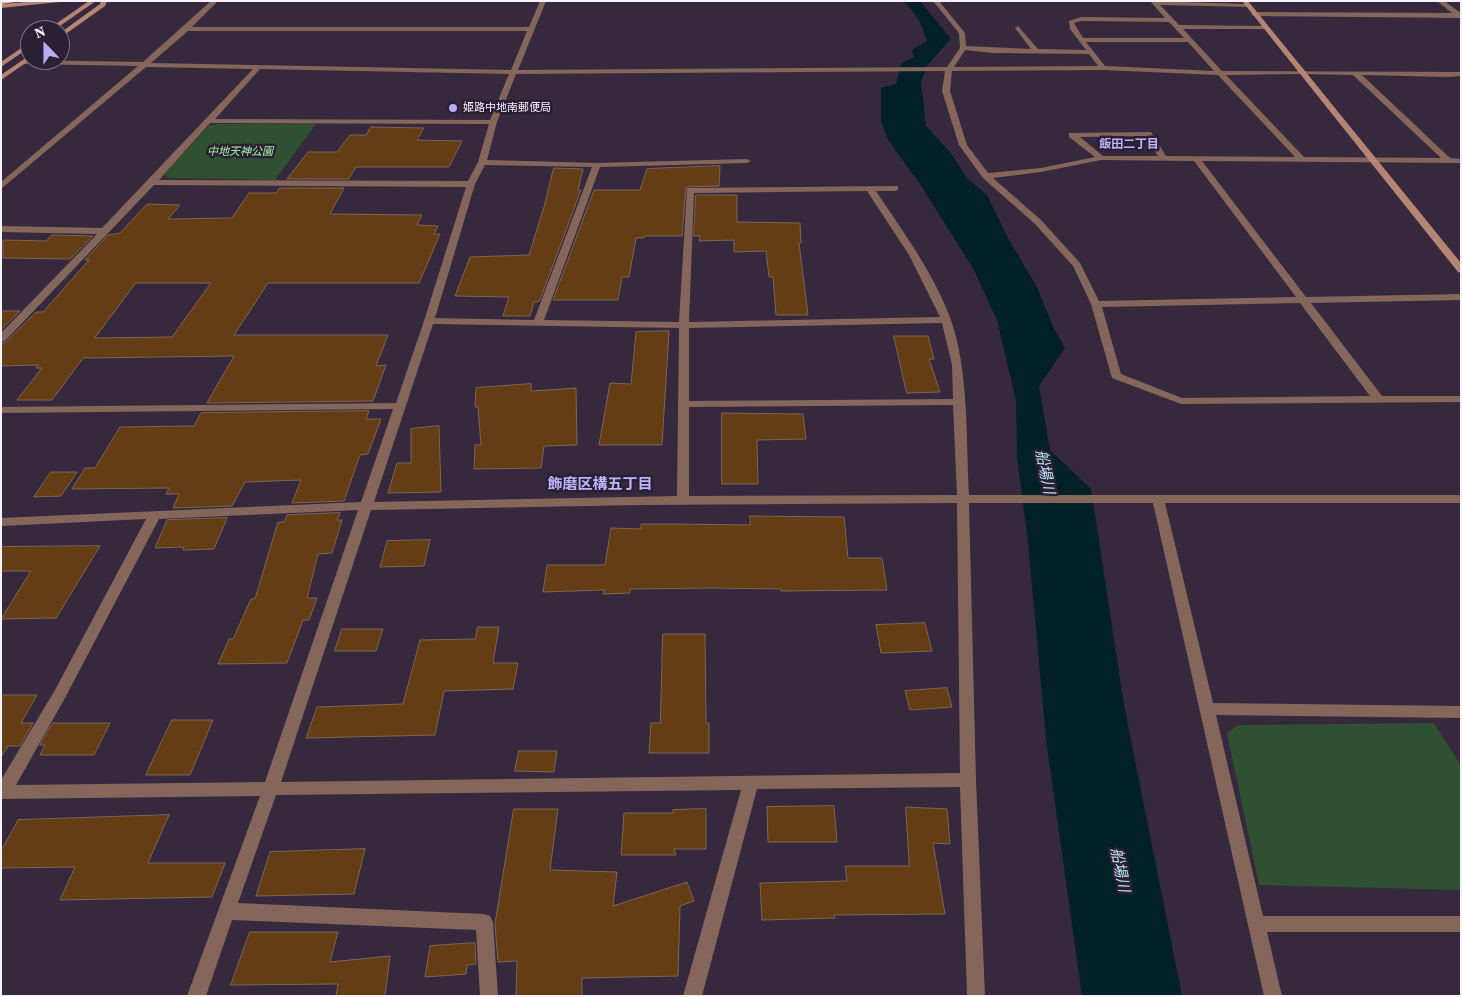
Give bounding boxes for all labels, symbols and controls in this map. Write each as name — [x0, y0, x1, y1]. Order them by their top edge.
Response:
north arrow — [20, 20, 70, 70]
text: N — [31, 21, 48, 43]
place label: 姫路中地南郵便局 — [463, 101, 551, 115]
marker: 姫路中地南郵便局 — [447, 102, 459, 114]
district label: 飯田二丁目 — [1099, 138, 1159, 152]
park label: 中地天神公園 — [207, 145, 273, 159]
water label: 船場川 — [1031, 448, 1057, 496]
district label: 飾磨区構五丁目 — [548, 476, 652, 494]
water label: 船場川 — [1106, 846, 1132, 894]

